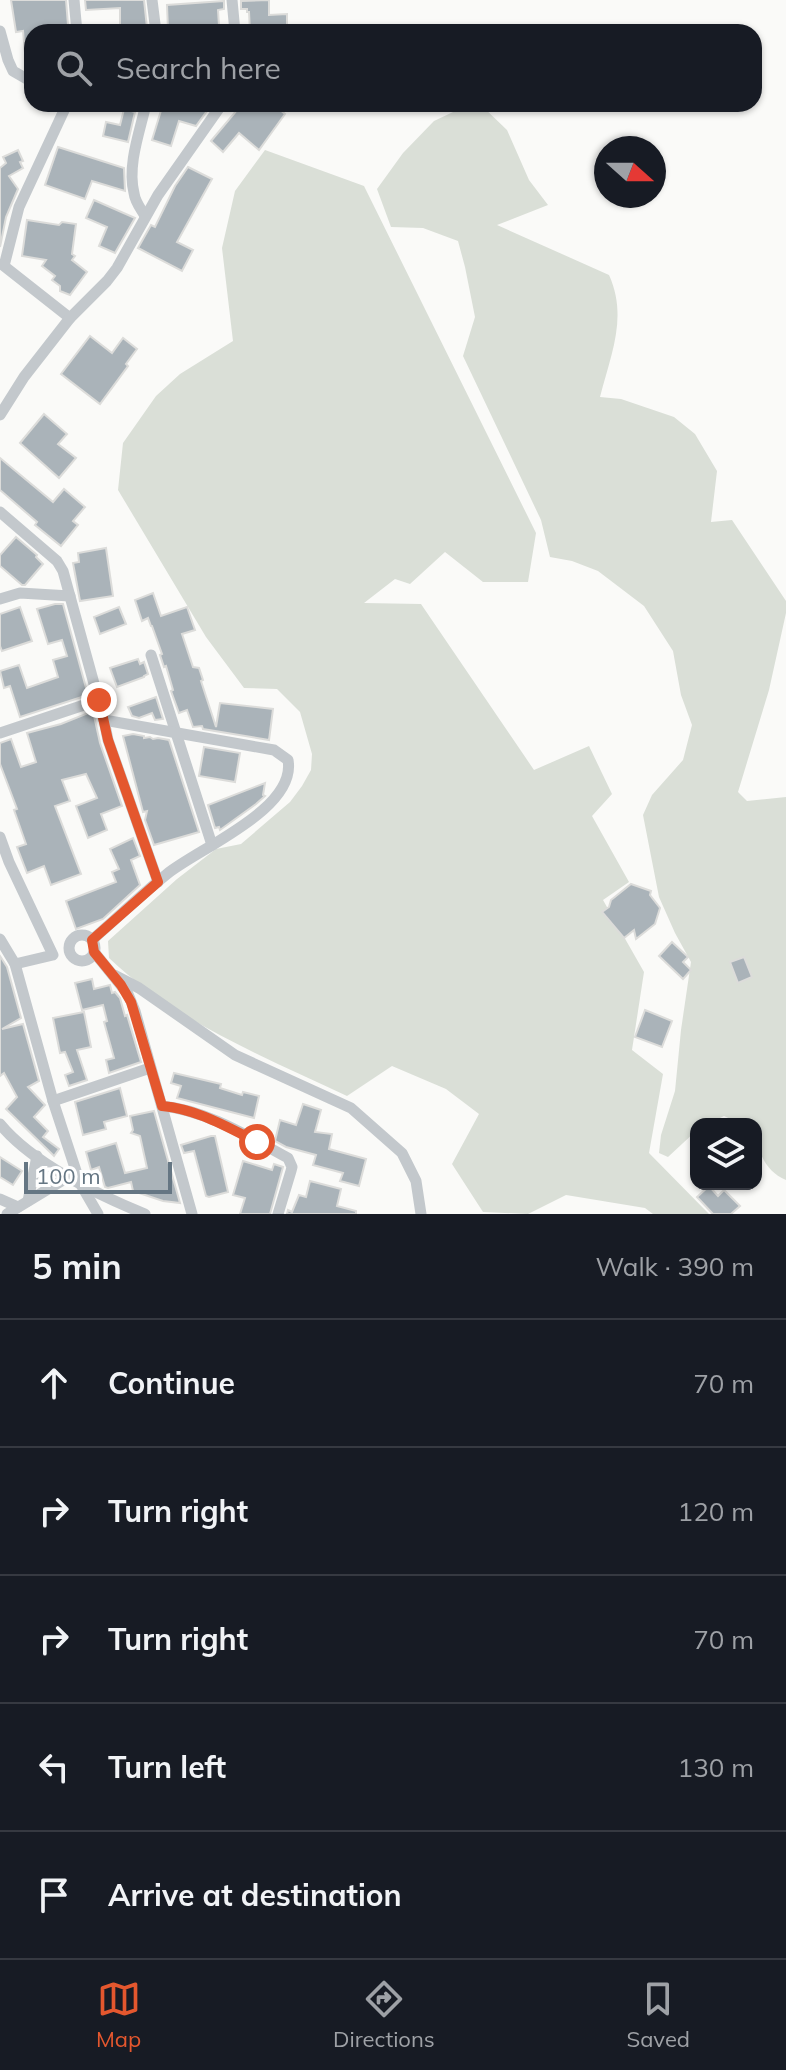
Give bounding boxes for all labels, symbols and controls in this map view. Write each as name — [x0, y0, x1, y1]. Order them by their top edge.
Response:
search box — [24, 24, 762, 112]
icon: search — [52, 46, 96, 90]
text: Search here — [116, 49, 281, 87]
north arrow — [594, 136, 666, 208]
route end — [81, 682, 117, 718]
map controls — [690, 1118, 762, 1190]
button: layers — [690, 1118, 762, 1190]
route start — [239, 1124, 275, 1160]
scale bar — [24, 1158, 172, 1194]
text: 100 m — [36, 1162, 101, 1190]
text: 5 min — [32, 1245, 122, 1288]
text: Walk · 390 m — [595, 1250, 754, 1283]
icon: ahead — [32, 1361, 76, 1405]
text: Continue — [108, 1364, 235, 1402]
text: 70 m — [693, 1367, 754, 1400]
icon: right — [32, 1489, 76, 1533]
text: Turn right — [108, 1492, 248, 1530]
text: 120 m — [678, 1495, 754, 1528]
icon: right — [32, 1617, 76, 1661]
text: Turn right — [108, 1620, 248, 1658]
text: 70 m — [693, 1623, 754, 1656]
icon: left — [32, 1745, 76, 1789]
text: Turn left — [108, 1748, 226, 1786]
text: 130 m — [678, 1751, 754, 1784]
icon: arrive — [32, 1873, 76, 1917]
text: Arrive at destination — [108, 1876, 402, 1914]
tab: Map — [96, 1977, 141, 2053]
tab: Directions — [333, 1977, 435, 2053]
tab: Saved — [627, 1977, 690, 2053]

